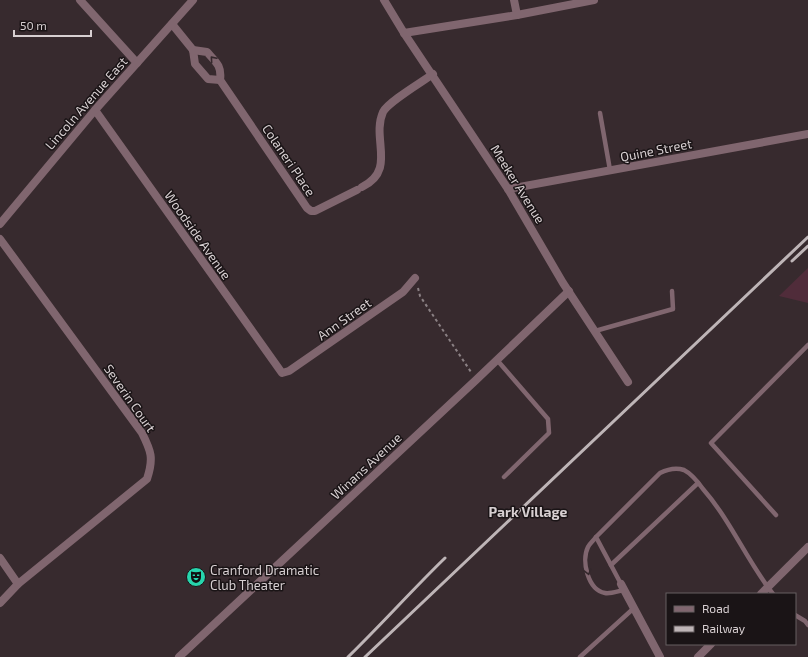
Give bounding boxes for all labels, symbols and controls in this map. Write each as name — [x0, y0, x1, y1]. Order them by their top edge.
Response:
scale bar — [14, 12, 91, 38]
text: 50 m — [20, 18, 47, 32]
street label: Lincoln Avenue East — [41, 53, 131, 153]
one-way arrow — [211, 56, 218, 64]
street label: Colaneri Place — [259, 121, 319, 199]
street label: Quine Street — [619, 135, 693, 165]
street label: Meeker Avenue — [487, 142, 549, 226]
street label: Woodside Avenue — [161, 188, 235, 282]
street label: Ann Street — [314, 295, 374, 343]
street label: Severin Court — [101, 361, 159, 435]
street label: Winans Avenue — [327, 429, 405, 503]
district label: Park Village — [489, 503, 568, 520]
place label: Cranford Dramatic Club Theater — [210, 562, 319, 593]
theatre icon: Cranford Dramatic Club Theater — [185, 566, 207, 588]
one-way arrow — [583, 569, 592, 576]
legend — [666, 593, 796, 645]
text: Road — [702, 601, 730, 615]
text: Railway — [702, 621, 746, 635]

